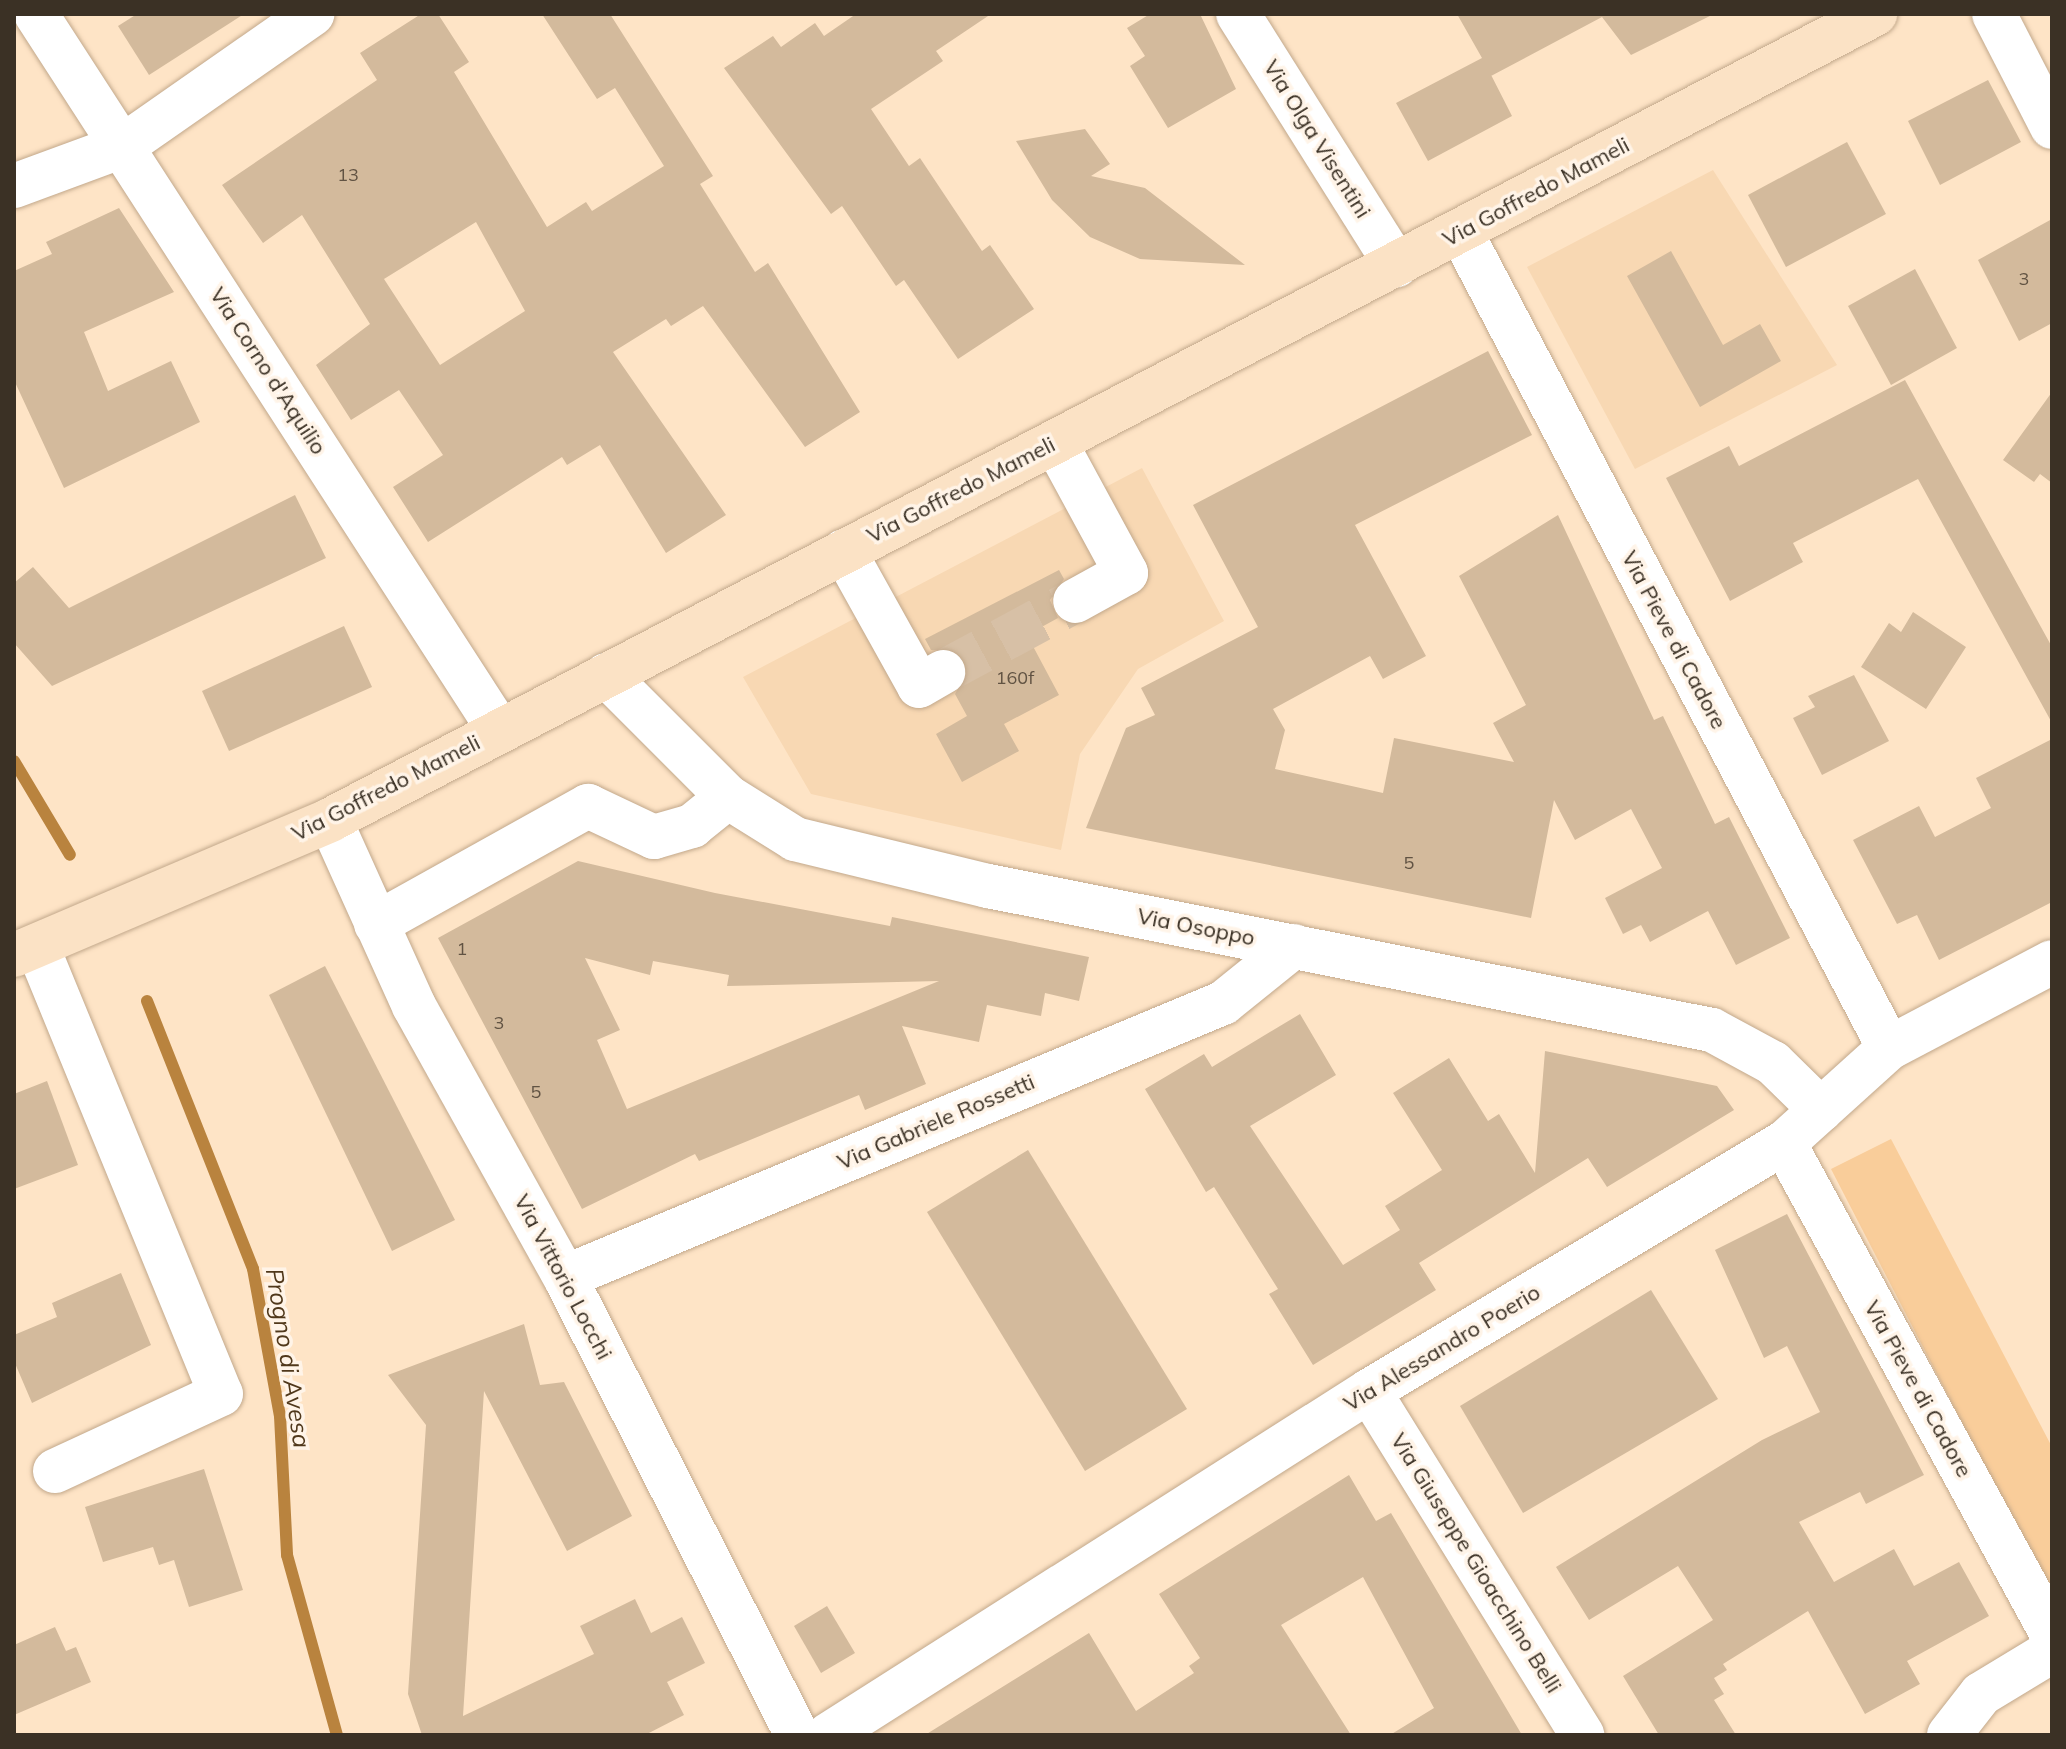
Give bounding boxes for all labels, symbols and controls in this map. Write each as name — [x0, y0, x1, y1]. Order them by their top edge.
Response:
street label: Via Olga Visentini — [1258, 55, 1376, 223]
street label: Via Goffredo Mameli — [1438, 132, 1634, 252]
house number: 13 — [337, 164, 359, 186]
house number: 3 — [2019, 268, 2029, 290]
street label: Via Corno d'Aquilio — [204, 283, 332, 459]
street label: Via Goffredo Mameli — [862, 431, 1060, 549]
street label: Via Pieve di Cadore — [1616, 546, 1732, 734]
house number: 160f — [996, 667, 1034, 689]
street label: Via Goffredo Mameli — [287, 729, 485, 847]
house number: 5 — [1404, 852, 1414, 874]
street label: Via Osoppo — [1135, 903, 1257, 951]
house number: 1 — [457, 938, 467, 960]
house number: 3 — [494, 1012, 504, 1034]
street label: Via Gabriele Rossetti — [833, 1068, 1039, 1176]
house number: 5 — [531, 1081, 541, 1103]
street label: Via Vittorio Locchi — [508, 1190, 618, 1364]
water label: Progno di Avesa — [260, 1266, 316, 1450]
street label: Via Alessandro Poerio — [1339, 1279, 1545, 1417]
street label: Via Pieve di Cadore — [1859, 1296, 1977, 1482]
street label: Via Giuseppe Gioacchino Belli — [1385, 1428, 1567, 1698]

